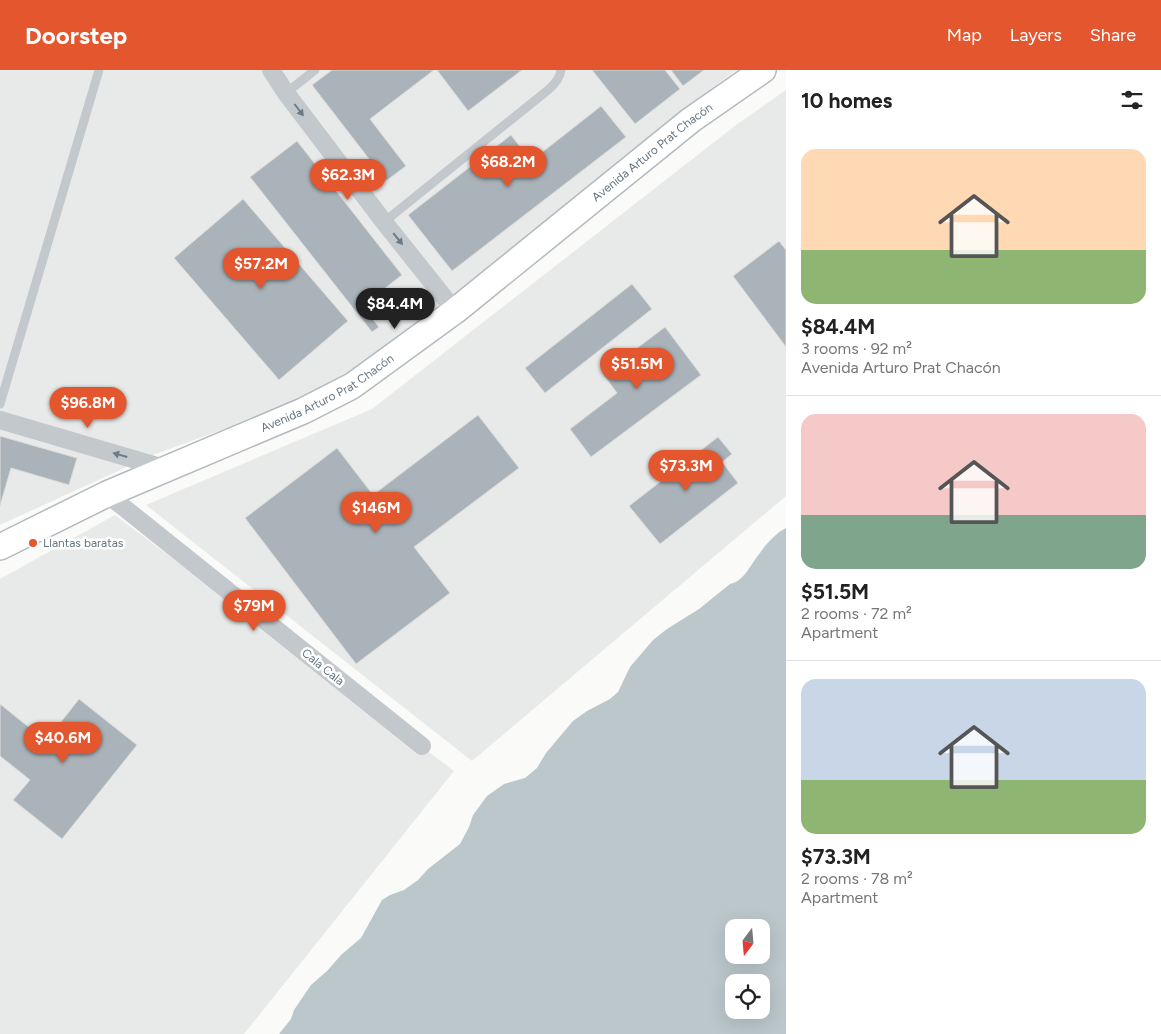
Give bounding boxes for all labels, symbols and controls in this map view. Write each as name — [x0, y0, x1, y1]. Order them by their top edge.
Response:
text: Doorstep — [25, 21, 127, 50]
text: Map — [947, 24, 982, 46]
text: Layers — [1010, 24, 1062, 46]
text: Share — [1090, 24, 1136, 46]
icon: filters — [1118, 86, 1146, 114]
text: 10 homes — [801, 88, 892, 113]
street label: Avenida Arturo Prat Chacón — [589, 100, 716, 204]
one-way arrow — [294, 103, 304, 117]
pin: $68.2M — [467, 146, 549, 188]
text: $68.2M — [481, 152, 535, 171]
pin: $62.3M — [307, 158, 389, 201]
text: $62.3M — [321, 165, 375, 184]
icon: home — [929, 181, 1019, 271]
one-way arrow — [392, 232, 403, 245]
pin: $57.2M — [220, 248, 302, 290]
text: $57.2M — [234, 254, 288, 273]
pin: $84.4M — [354, 288, 436, 330]
text: $84.4M — [367, 294, 423, 313]
text: $84.4M — [801, 314, 875, 339]
text: 3 rooms · 92 m² — [801, 339, 912, 358]
pin: $51.5M — [596, 348, 678, 390]
street label: Avenida Arturo Prat Chacón — [259, 351, 397, 435]
text: $51.5M — [611, 354, 663, 373]
text: Avenida Arturo Prat Chacón — [801, 358, 1001, 377]
pin: $96.8M — [47, 386, 129, 429]
text: $96.8M — [61, 393, 115, 412]
icon: home — [929, 447, 1019, 537]
pin: $73.3M — [645, 450, 727, 492]
one-way arrow — [113, 451, 128, 459]
text: $73.3M — [659, 456, 713, 475]
pin: $146M — [341, 492, 411, 534]
text: $146M — [352, 498, 400, 517]
place label: Llantas baratas — [43, 536, 124, 550]
marker: Llantas baratas — [27, 537, 39, 549]
text: $51.5M — [801, 579, 869, 604]
pin: $79M — [224, 590, 284, 632]
text: $79M — [234, 596, 274, 615]
text: 2 rooms · 72 m² — [801, 604, 912, 623]
text: Apartment — [801, 623, 878, 642]
street label: Cala Cala — [299, 646, 347, 688]
icon: home — [929, 712, 1019, 802]
pin: $40.6M — [22, 722, 104, 764]
text: $40.6M — [35, 728, 91, 747]
text: $73.3M — [801, 844, 871, 869]
text: 2 rooms · 78 m² — [801, 869, 913, 888]
text: Apartment — [801, 888, 878, 907]
north arrow — [725, 919, 770, 964]
map controls — [725, 919, 770, 1019]
button: locate — [725, 974, 770, 1019]

